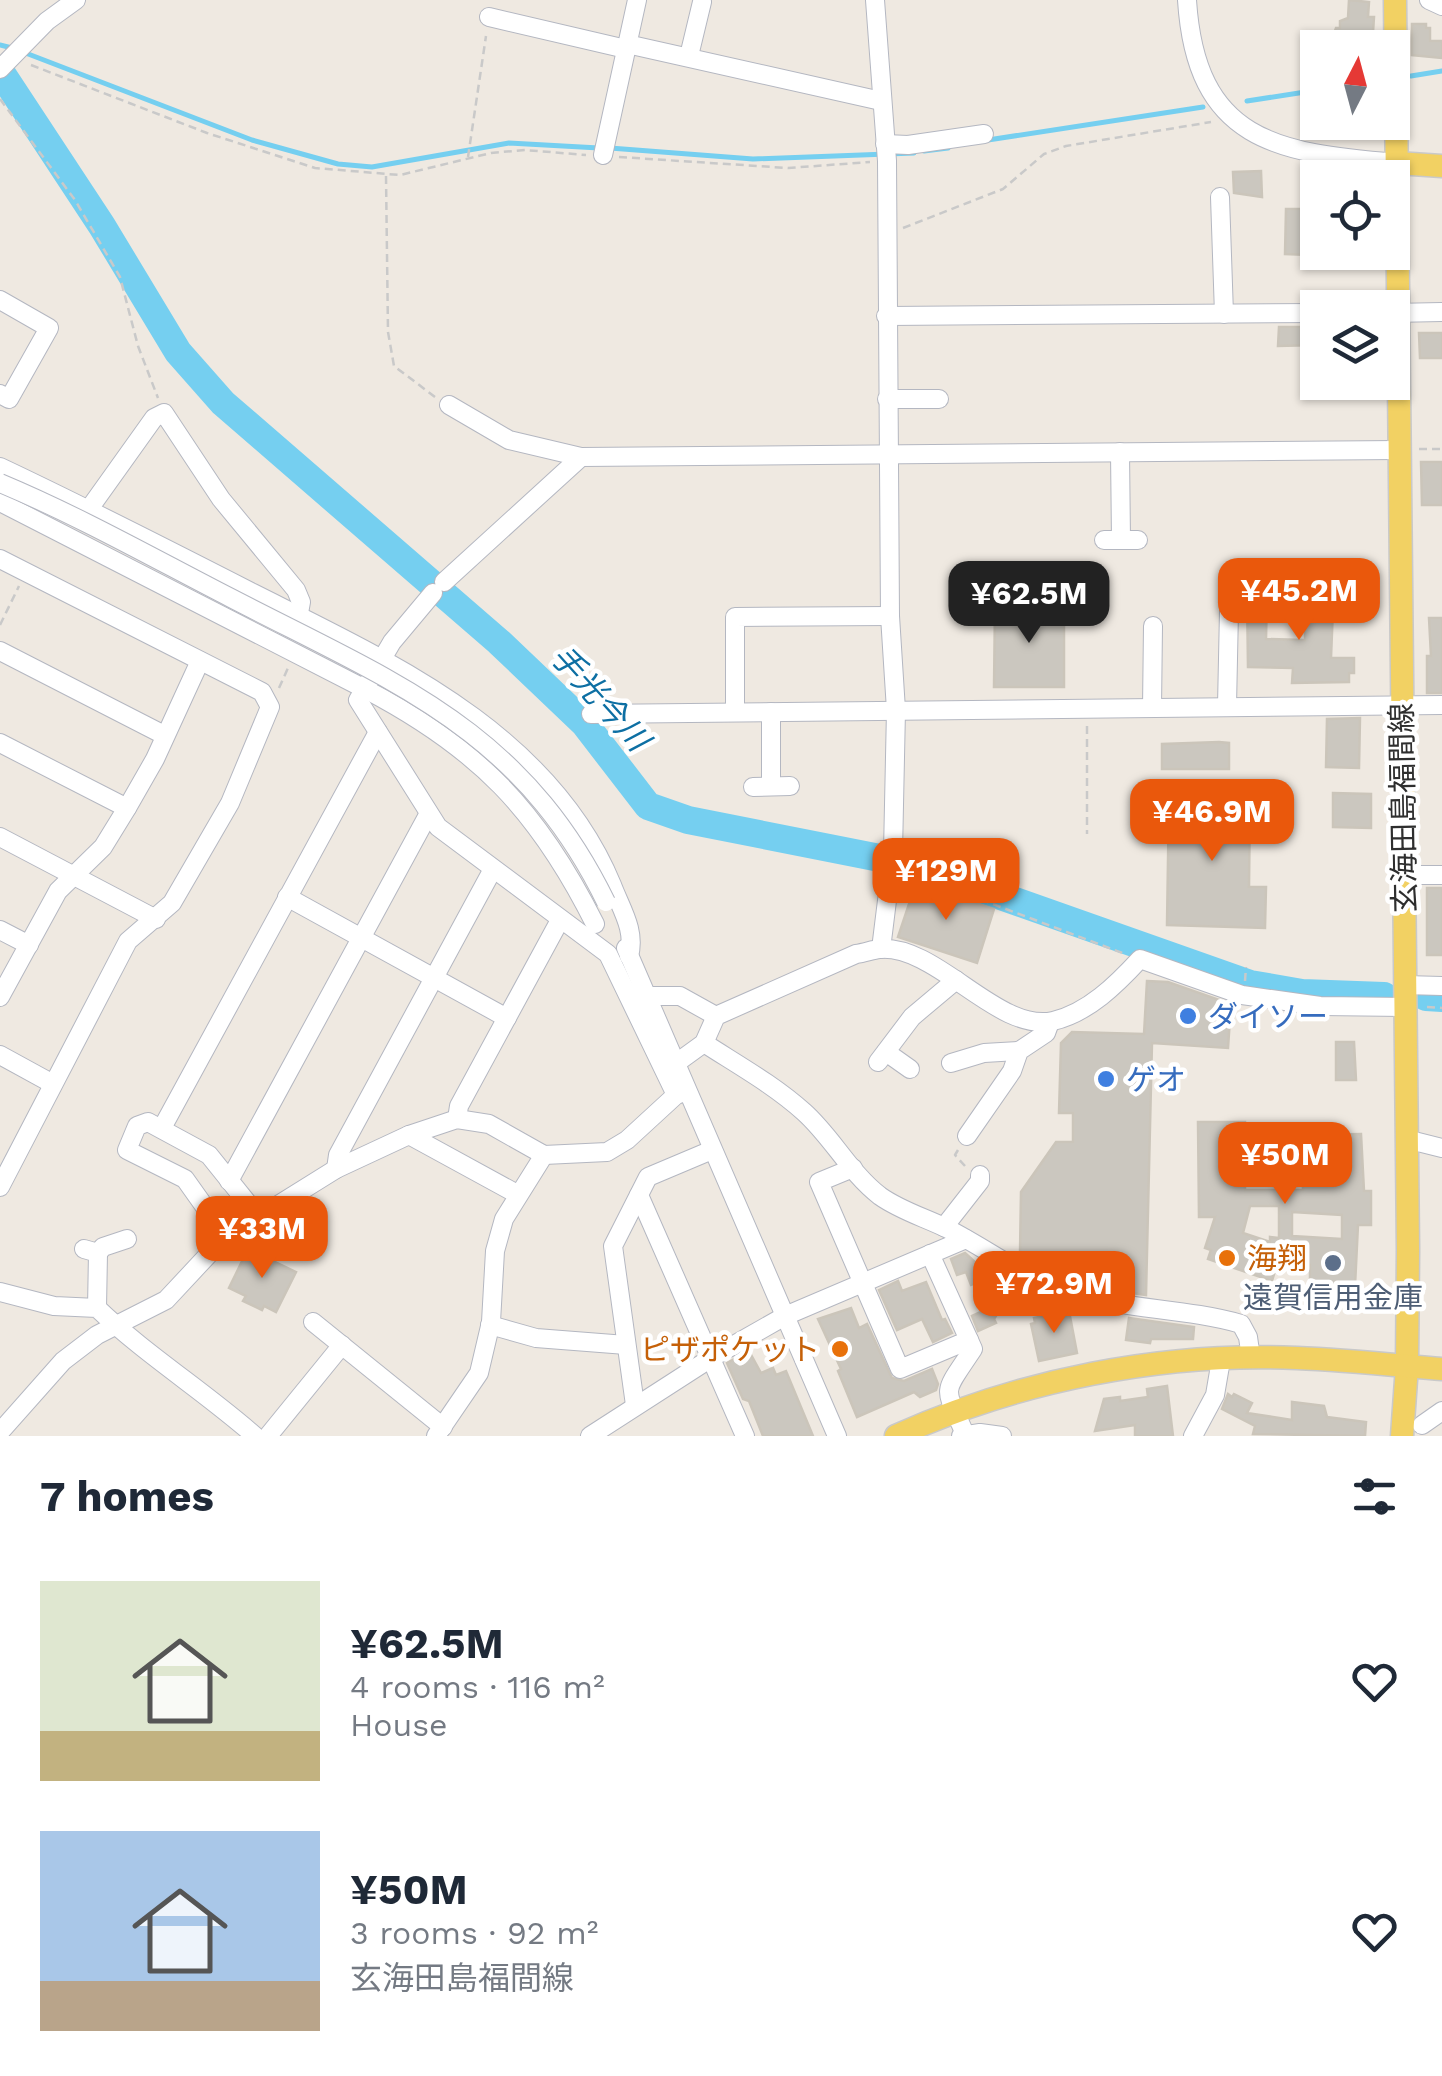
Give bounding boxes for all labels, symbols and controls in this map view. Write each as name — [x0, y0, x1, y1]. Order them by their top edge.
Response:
north arrow — [1300, 30, 1410, 140]
map controls — [1300, 30, 1410, 400]
button: locate — [1300, 160, 1410, 270]
button: layers — [1300, 290, 1410, 400]
pin: ¥45.2M — [1218, 558, 1380, 643]
pin: ¥62.5M — [948, 561, 1110, 646]
text: ¥45.2M — [1240, 571, 1358, 609]
text: ¥62.5M — [970, 574, 1088, 612]
water label: 手光今川 — [543, 638, 659, 760]
street label: 玄海田島福間線 — [1384, 703, 1422, 913]
pin: ¥46.9M — [1131, 779, 1293, 864]
text: ¥46.9M — [1152, 792, 1272, 830]
pin: ¥129M — [876, 838, 1016, 923]
text: ¥129M — [894, 851, 998, 889]
place label: ダイソー — [1208, 999, 1328, 1034]
marker: ダイソー — [1177, 1005, 1199, 1027]
place label: ゲオ — [1126, 1062, 1186, 1097]
marker: ゲオ — [1095, 1068, 1117, 1090]
pin: ¥50M — [1226, 1122, 1344, 1207]
text: ¥50M — [1240, 1135, 1330, 1173]
pin: ¥33M — [203, 1196, 321, 1281]
text: ¥33M — [218, 1209, 306, 1247]
place label: 海翔 — [1247, 1241, 1307, 1276]
marker: 海翔 — [1216, 1247, 1238, 1269]
pin: ¥72.9M — [973, 1251, 1135, 1336]
marker: 遠賀信用金庫 — [1322, 1252, 1344, 1274]
text: ¥72.9M — [995, 1264, 1113, 1302]
place label: 遠賀信用金庫 — [1243, 1280, 1423, 1315]
place label: ピザポケット — [640, 1332, 820, 1367]
marker: ピザポケット — [829, 1338, 851, 1360]
icon: filters — [1347, 1469, 1402, 1524]
text: 7 homes — [40, 1472, 214, 1521]
text: ¥62.5M — [350, 1619, 504, 1668]
icon: home — [120, 1621, 240, 1741]
icon: heart — [1347, 1654, 1402, 1709]
text: 4 rooms · 116 m² — [350, 1668, 605, 1706]
text: House — [350, 1706, 448, 1744]
text: ¥50M — [350, 1865, 468, 1914]
icon: home — [120, 1871, 240, 1991]
icon: heart — [1347, 1904, 1402, 1959]
text: 3 rooms · 92 m² — [350, 1914, 598, 1952]
text: 玄海田島福間線 — [350, 1959, 574, 1997]

